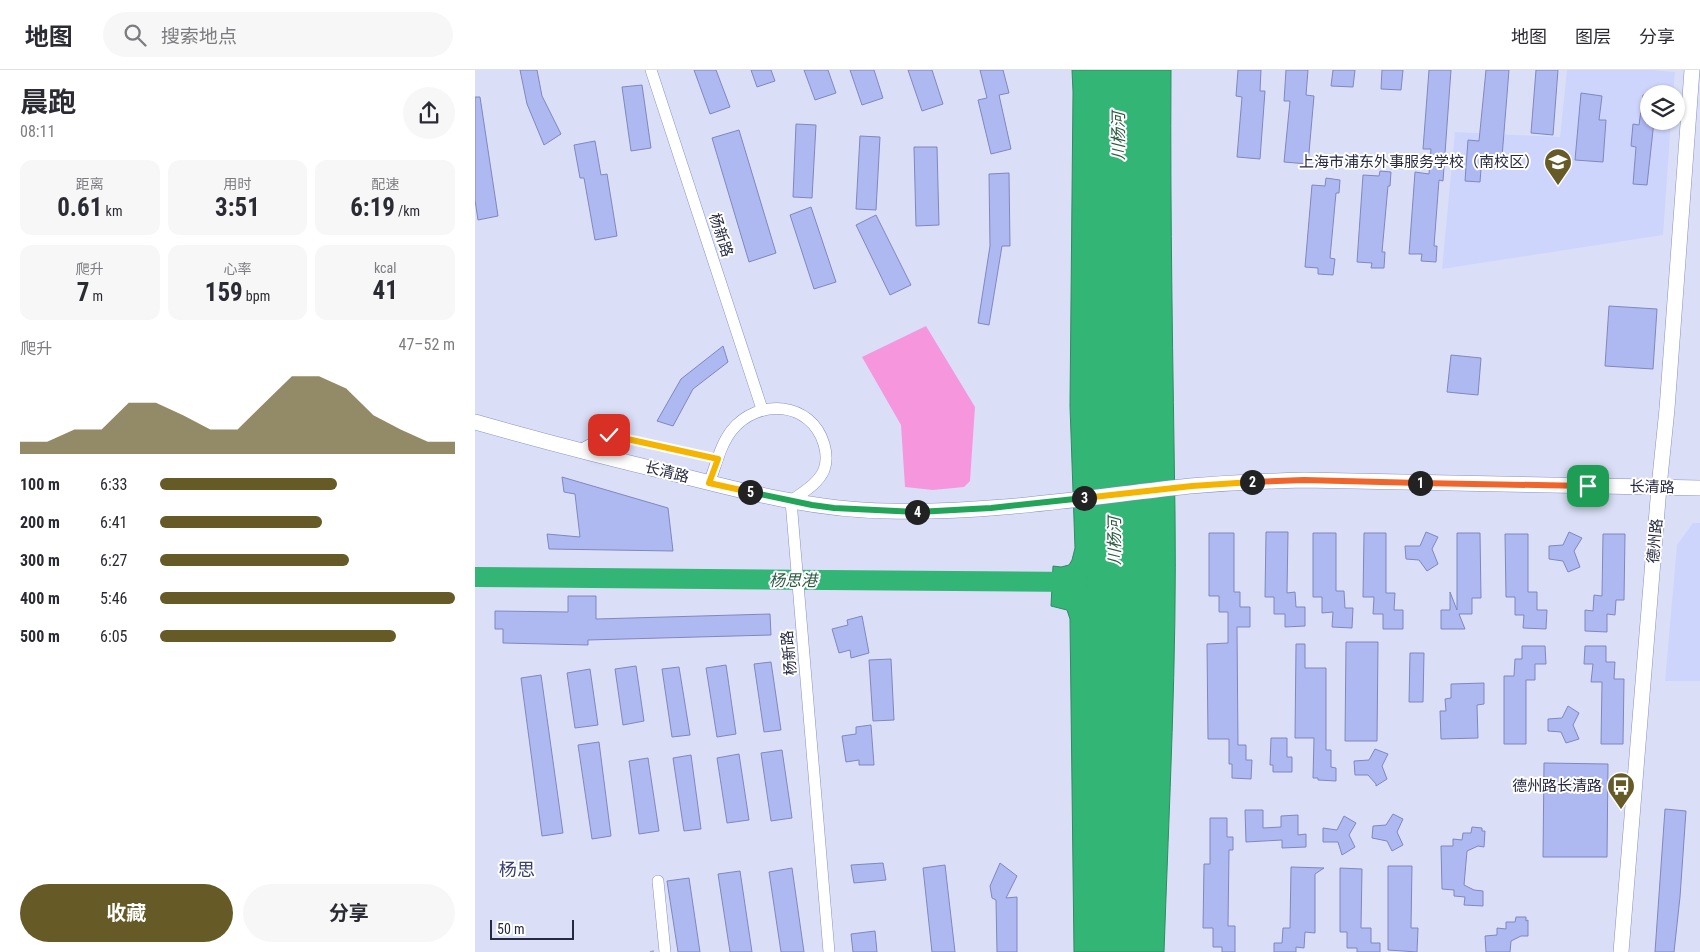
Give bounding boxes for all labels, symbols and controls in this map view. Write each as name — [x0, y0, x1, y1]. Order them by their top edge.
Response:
search box — [103, 12, 453, 57]
icon: search — [121, 21, 149, 49]
text: 地图 — [25, 23, 73, 51]
text: 搜索地点 — [161, 25, 237, 48]
text: 地图 — [1511, 26, 1547, 47]
text: 图层 — [1575, 26, 1611, 47]
text: 分享 — [1639, 26, 1675, 47]
map controls — [1640, 85, 1685, 130]
button: layers — [1640, 85, 1685, 130]
text: 晨跑 — [20, 86, 76, 119]
button: share — [403, 87, 455, 139]
water label: 川杨河 — [1109, 109, 1128, 160]
text: 08:11 — [20, 122, 55, 141]
school or university icon: 上海市浦东外事服务学校（南校区） — [1543, 147, 1573, 186]
place label: 上海市浦东外事服务学校（南校区） — [1299, 153, 1539, 171]
text: 距离 — [76, 176, 104, 192]
text: 用时 — [223, 176, 251, 192]
text: 配速 — [371, 176, 399, 192]
text: 0.61 — [57, 193, 102, 222]
text: 3:51 — [215, 193, 260, 222]
text: 6:19 — [350, 193, 395, 222]
text: km — [102, 203, 122, 219]
text: /km — [395, 203, 420, 219]
street label: 杨新路 — [705, 211, 737, 259]
text: kcal — [374, 260, 396, 276]
text: 爬升 — [76, 261, 104, 277]
text: 心率 — [223, 261, 251, 277]
text: 41 — [373, 276, 398, 305]
text: 7 — [77, 278, 89, 307]
text: 159 — [205, 278, 243, 307]
text: m — [89, 288, 103, 304]
text: bpm — [243, 288, 270, 304]
text: 47–52 m — [399, 335, 455, 354]
text: 爬升 — [20, 339, 52, 358]
pin — [588, 414, 630, 456]
icon: check — [595, 421, 623, 449]
street label: 长清路 — [643, 458, 691, 486]
pin — [1567, 465, 1609, 507]
pin: 2 — [1239, 470, 1265, 494]
pin: 1 — [1407, 470, 1433, 496]
icon: arrive — [1574, 472, 1602, 500]
text: 2 — [1249, 474, 1256, 490]
text: 100 m — [20, 475, 60, 494]
text: 6:33 — [100, 475, 127, 494]
text: 1 — [1417, 475, 1424, 491]
street label: 长清路 — [1629, 478, 1675, 496]
pin: 5 — [737, 480, 763, 504]
text: 5 — [747, 484, 754, 500]
pin: 3 — [1071, 486, 1097, 510]
text: 3 — [1081, 490, 1088, 506]
pin: 4 — [905, 500, 929, 524]
text: 4 — [914, 504, 921, 520]
text: 200 m — [20, 513, 60, 532]
text: 6:41 — [100, 513, 127, 532]
water label: 川杨河 — [1105, 514, 1124, 565]
street label: 德州路 — [1644, 518, 1666, 564]
text: 300 m — [20, 551, 60, 570]
text: 6:27 — [100, 551, 127, 570]
water label: 杨思港 — [769, 571, 819, 590]
text: 400 m — [20, 589, 60, 608]
text: 5:46 — [100, 589, 127, 608]
text: 500 m — [20, 627, 60, 646]
text: 6:05 — [100, 627, 127, 646]
street label: 杨新路 — [778, 630, 800, 676]
bus stop icon: 德州路长清路 — [1606, 771, 1636, 810]
place label: 德州路长清路 — [1512, 777, 1602, 795]
district label: 杨思 — [499, 859, 535, 880]
button: 收藏 — [20, 884, 233, 942]
button: 分享 — [243, 884, 455, 942]
scale bar — [490, 917, 574, 940]
text: 50 m — [497, 921, 525, 937]

